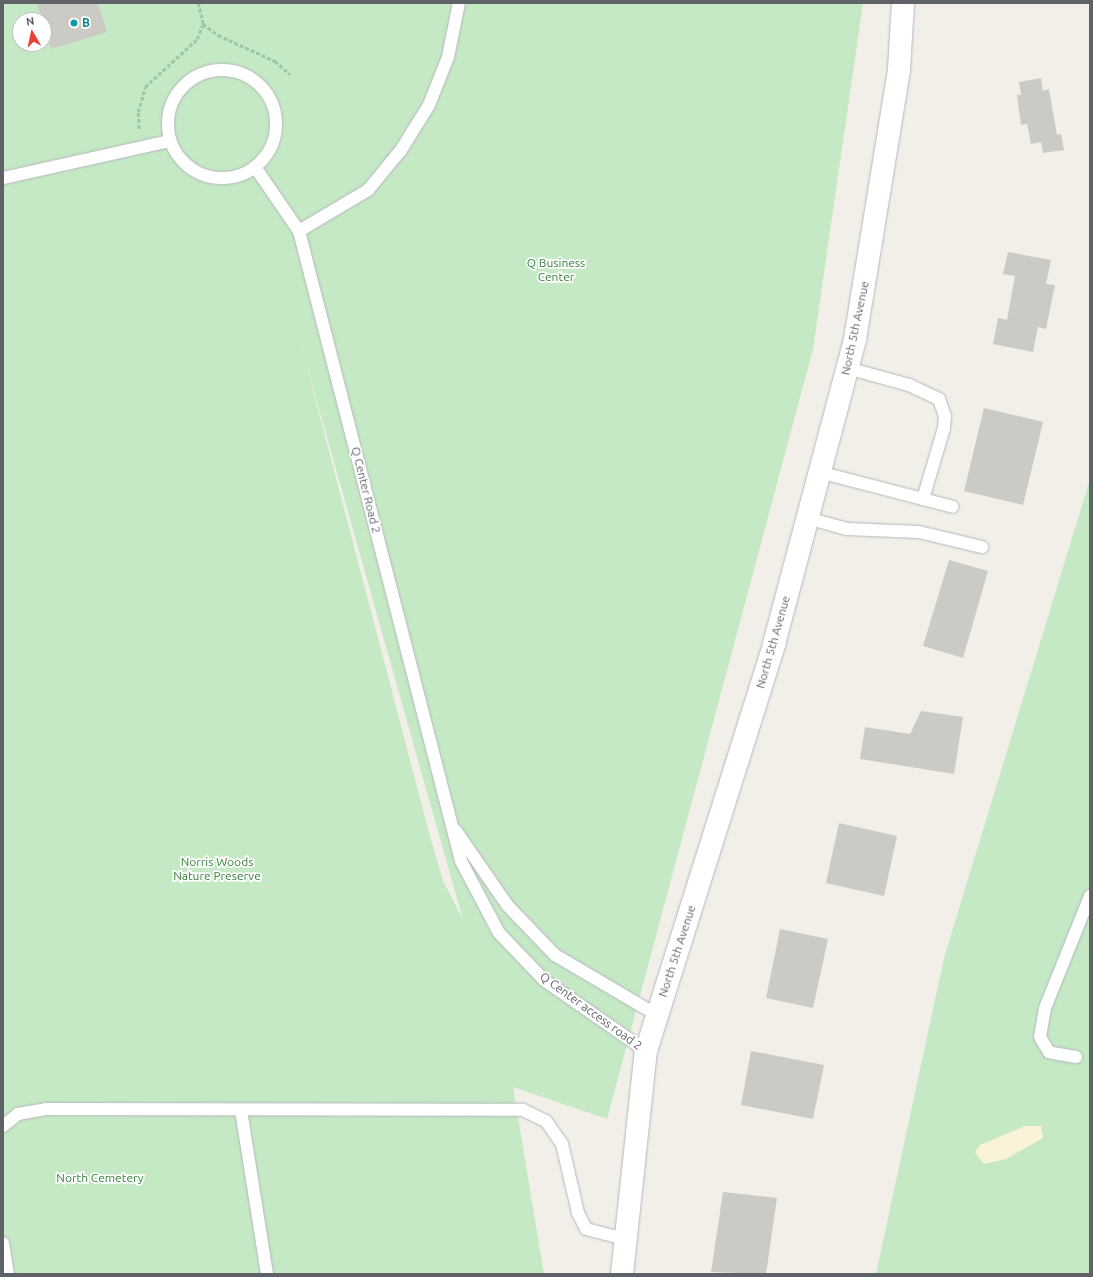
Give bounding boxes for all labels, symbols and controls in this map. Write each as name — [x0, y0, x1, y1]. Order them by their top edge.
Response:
north arrow — [12, 12, 52, 52]
text: N — [25, 15, 35, 28]
place label: B — [82, 16, 90, 30]
marker: B — [69, 18, 79, 28]
park label: Q Business Center — [527, 256, 585, 284]
street label: North 5th Avenue — [838, 280, 872, 376]
street label: Q Center Road 2 — [348, 445, 384, 535]
street label: North 5th Avenue — [753, 594, 793, 690]
park label: Norris Woods Nature Preserve — [173, 855, 261, 883]
street label: North 5th Avenue — [655, 903, 699, 999]
street label: Q Center access road 2 — [537, 969, 645, 1053]
park label: North Cemetery — [56, 1171, 144, 1185]

